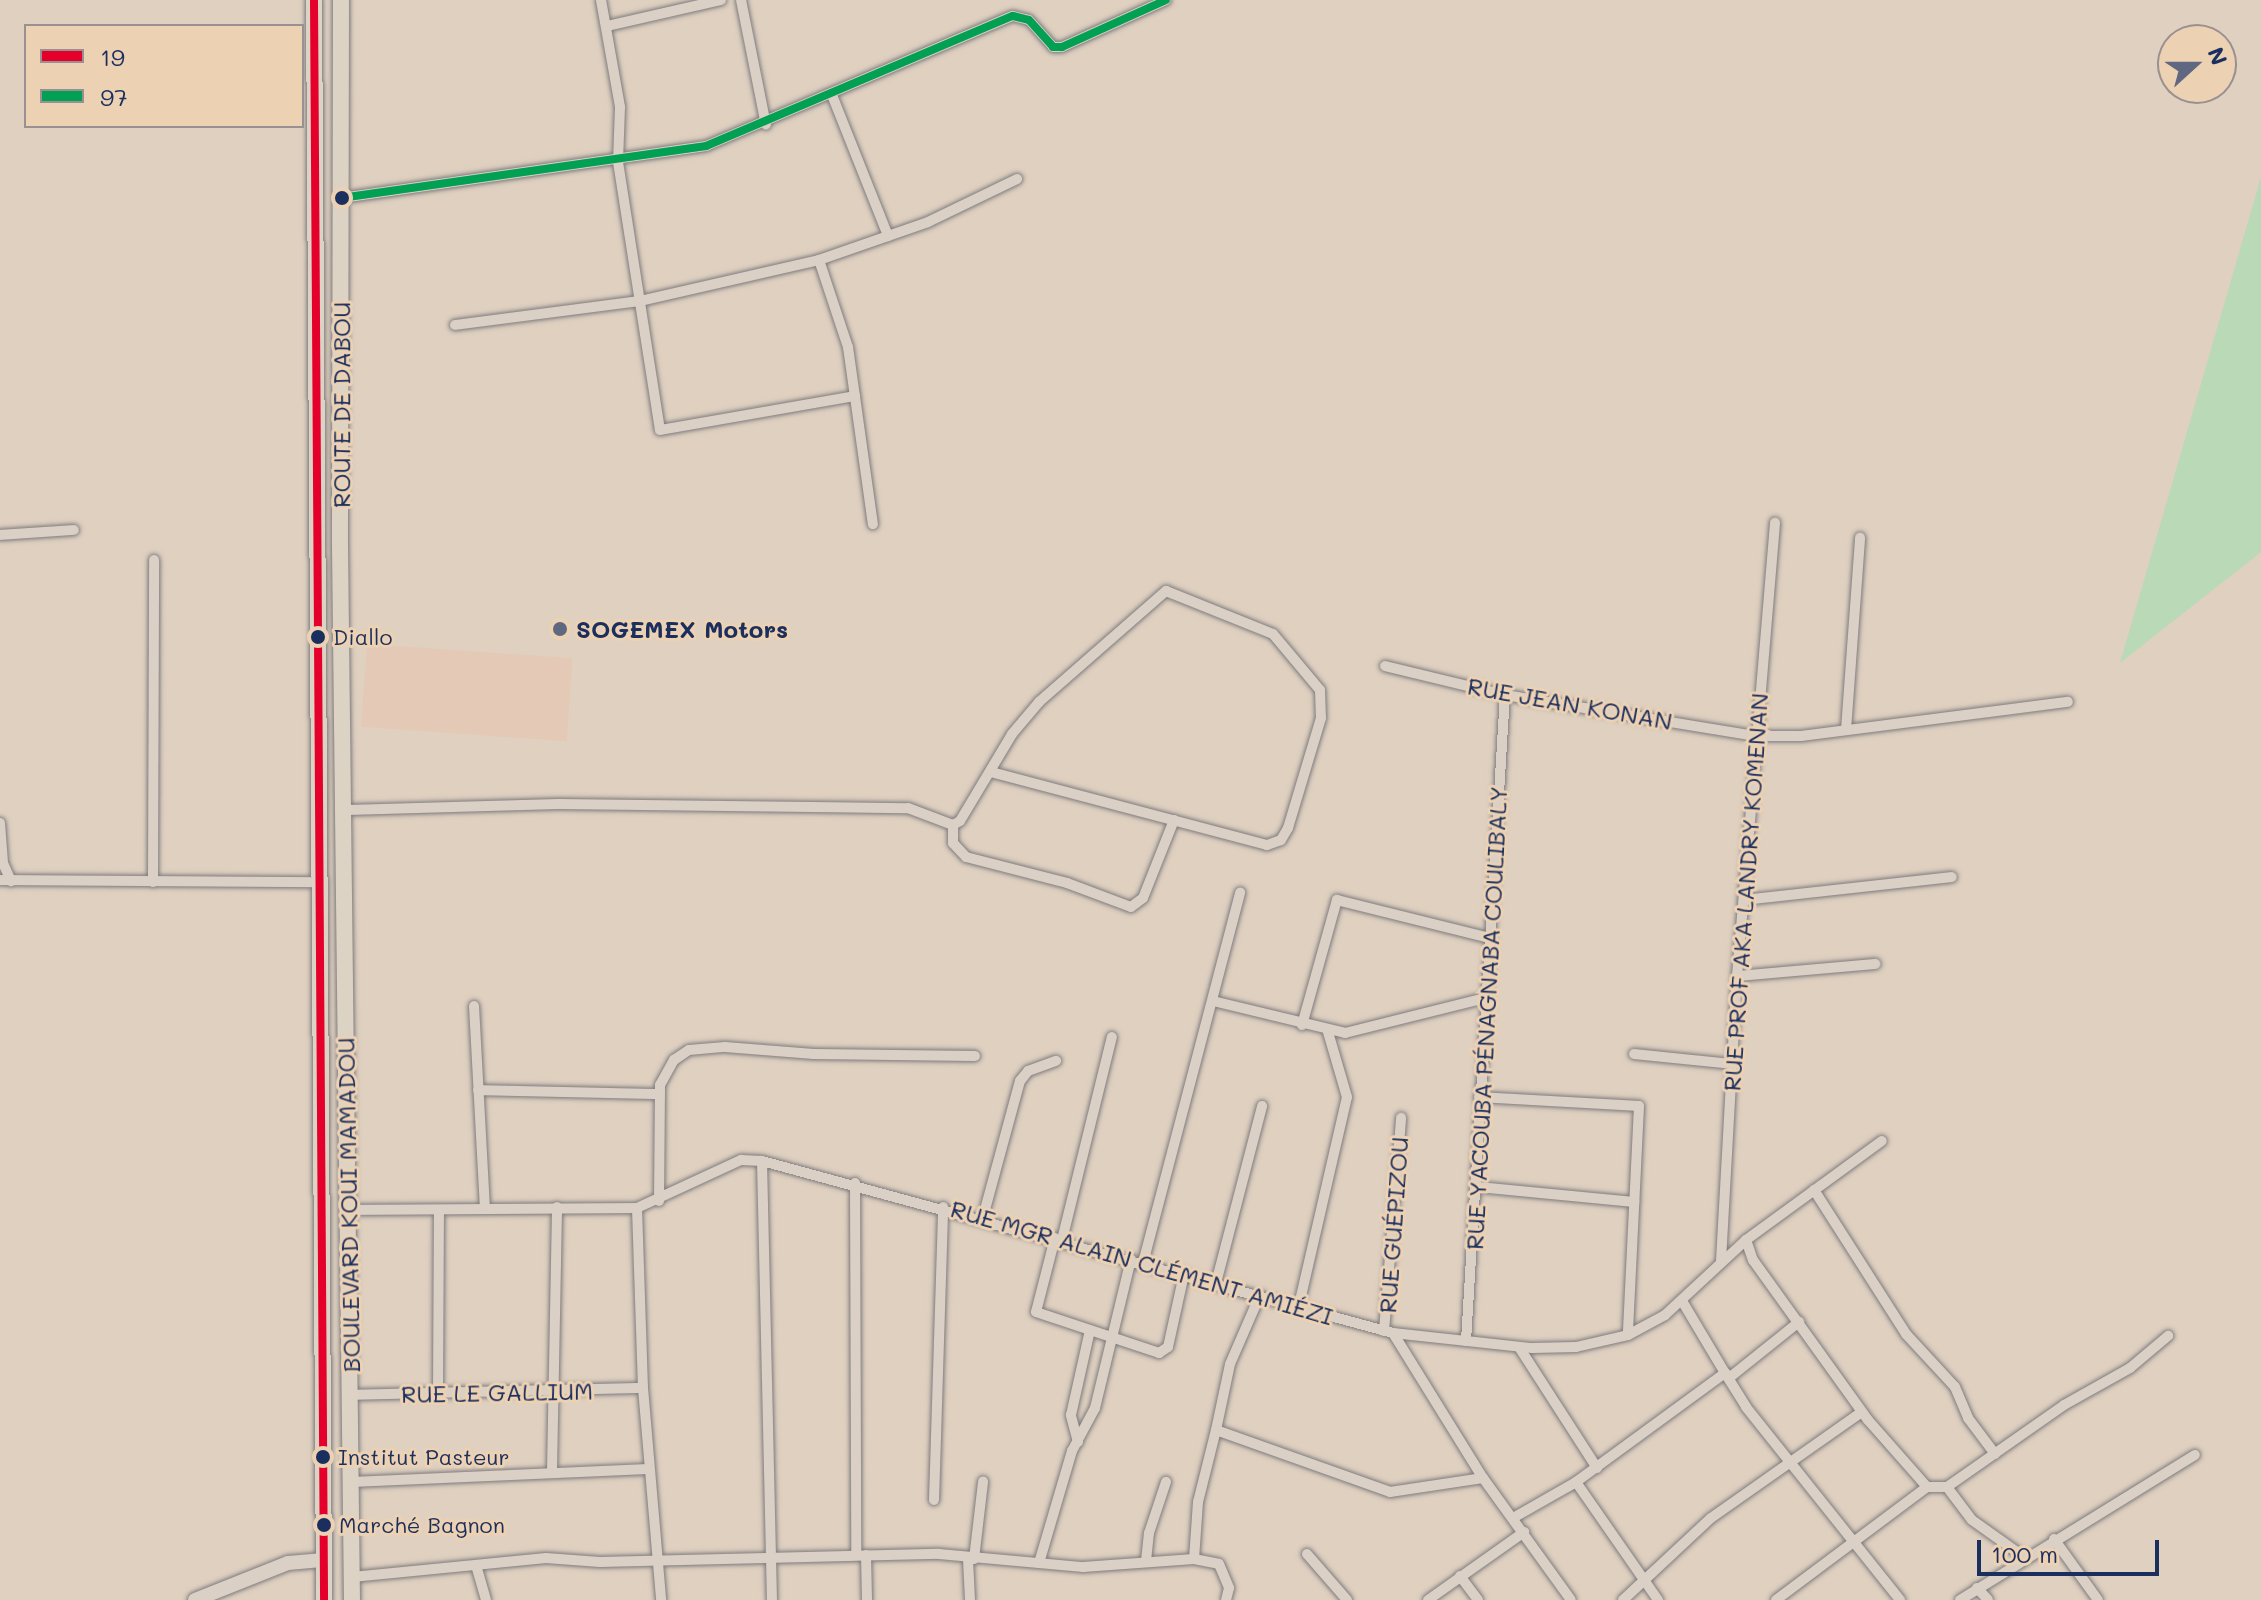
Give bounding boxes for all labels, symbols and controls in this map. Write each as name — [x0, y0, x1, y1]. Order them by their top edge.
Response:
legend — [24, 24, 304, 128]
north arrow — [2157, 24, 2237, 104]
text: 19 — [100, 41, 125, 72]
text: N — [2201, 43, 2235, 69]
text: 97 — [100, 81, 128, 112]
unlabelled marker — [334, 190, 350, 206]
street label: ROUTE DE DABOU — [327, 302, 355, 508]
place label: SOGEMEX Motors — [576, 615, 788, 643]
marker: SOGEMEX Motors — [551, 620, 569, 638]
place label: Diallo — [333, 624, 393, 650]
marker: Diallo — [310, 629, 326, 645]
street label: RUE JEAN KONAN — [1465, 671, 1675, 735]
street label: RUE PROF AKA LANDRY KOMENAN — [1717, 692, 1773, 1092]
street label: RUE YACOUBA PÉNAGNABA COULIBALY — [1459, 785, 1513, 1251]
street label: BOULEVARD KOUI MAMADOU — [331, 1037, 365, 1373]
street label: RUE GUÉPIZOU — [1372, 1136, 1414, 1314]
street label: RUE MGR ALAIN CLÉMENT AMIÉZI — [948, 1194, 1336, 1330]
street label: RUE LE GALLIUM — [401, 1376, 593, 1408]
place label: Institut Pasteur — [338, 1444, 510, 1470]
marker: Institut Pasteur — [315, 1449, 331, 1465]
place label: Marché Bagnon — [339, 1512, 505, 1538]
marker: Marché Bagnon — [316, 1517, 332, 1533]
scale bar — [1981, 1524, 2163, 1574]
text: 100 m — [1991, 1538, 2058, 1569]

